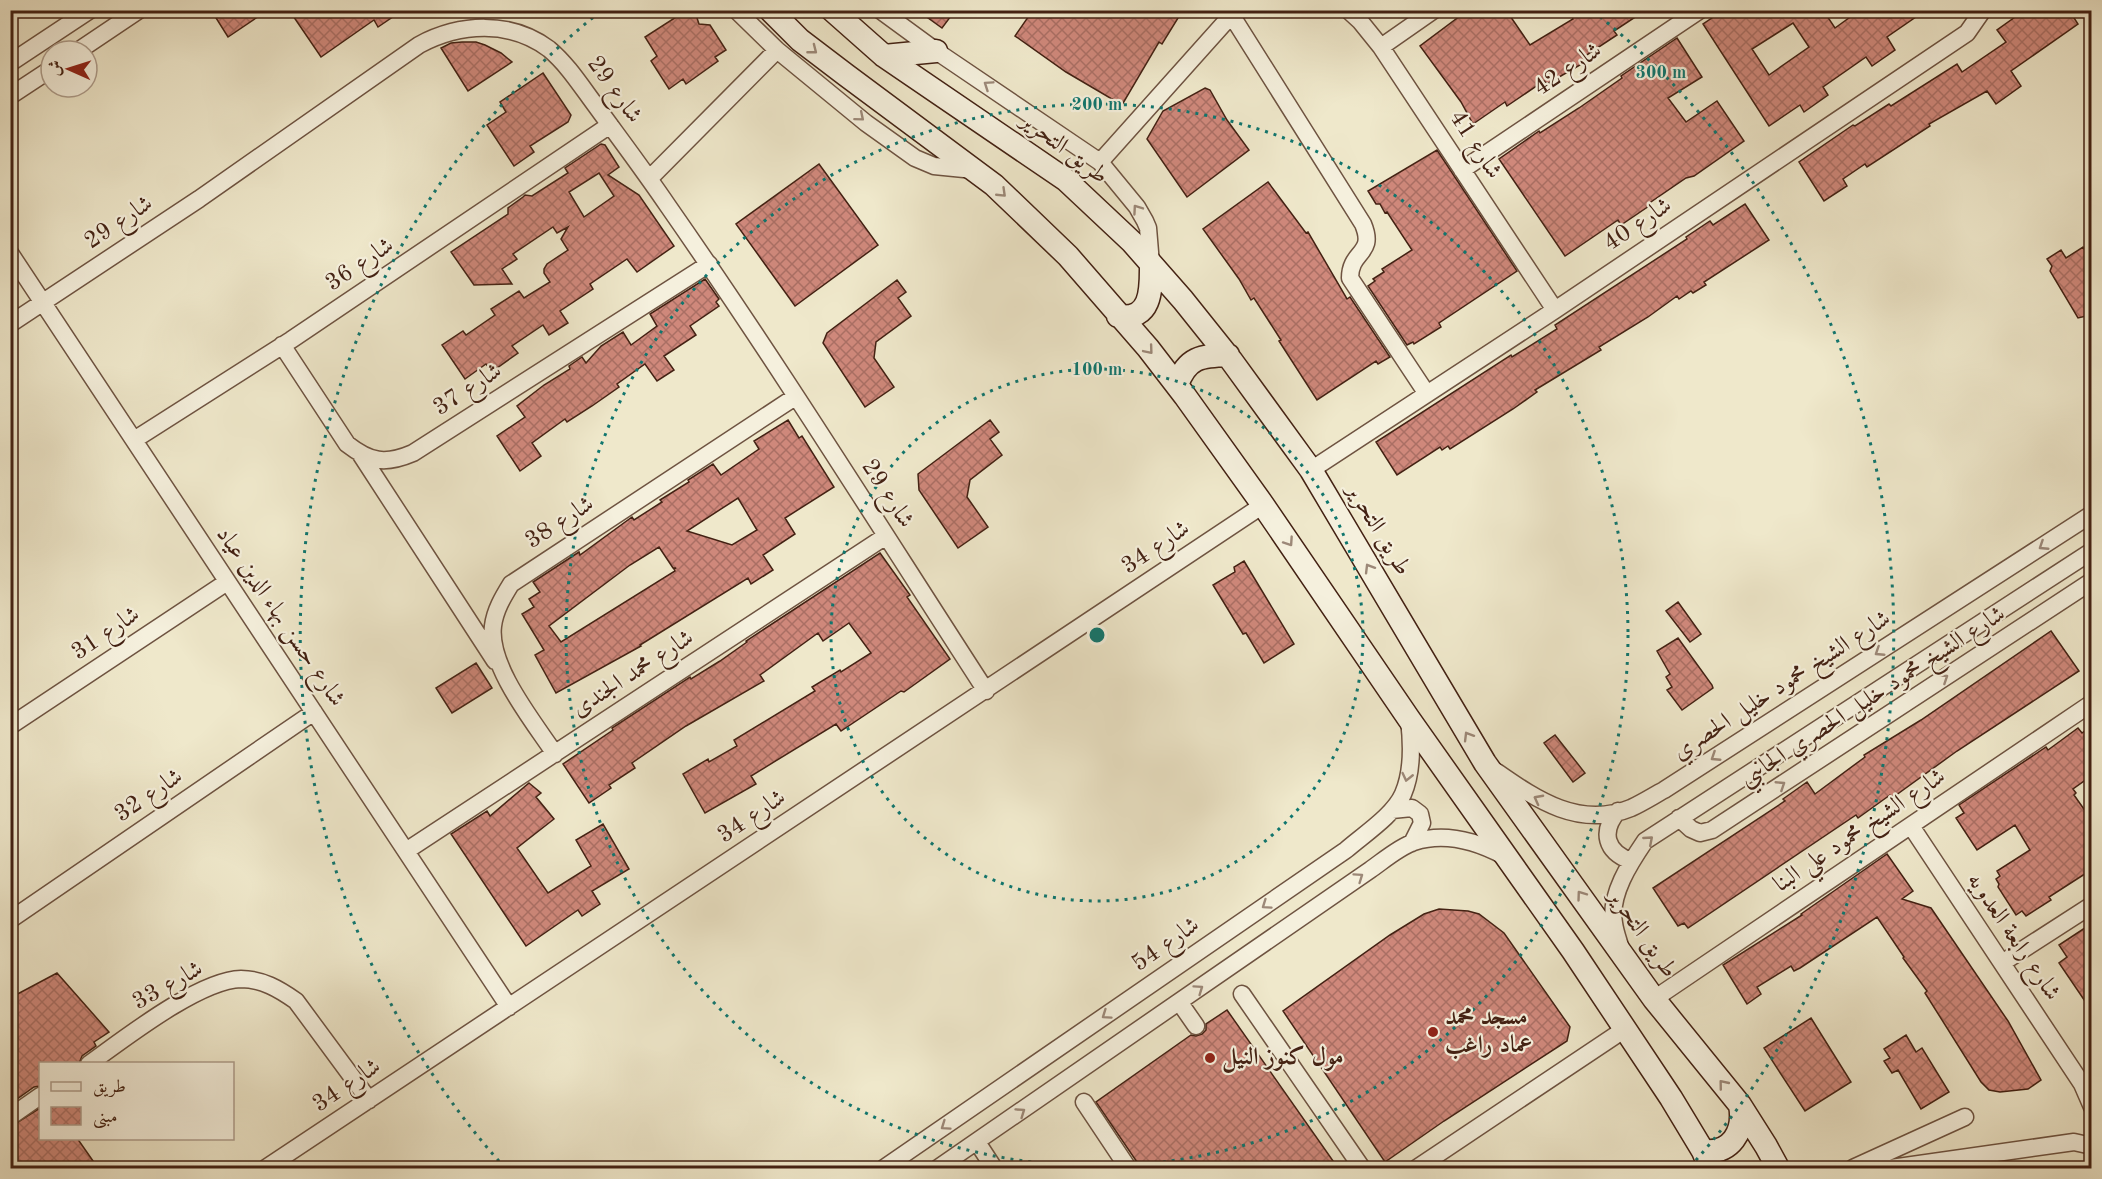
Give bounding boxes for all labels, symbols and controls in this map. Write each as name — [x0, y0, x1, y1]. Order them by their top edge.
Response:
north arrow — [39, 39, 99, 99]
street label: شارع 42 — [1530, 39, 1610, 106]
one-way arrow — [806, 42, 817, 53]
street label: شارع 29 — [577, 52, 646, 131]
text: ش — [48, 60, 64, 77]
text: 300 m — [1636, 64, 1686, 82]
one-way arrow — [984, 81, 994, 93]
text: 200 m — [1072, 96, 1122, 114]
street label: شارع 41 — [1439, 106, 1506, 187]
street label: طريق التحرير — [1013, 107, 1112, 190]
one-way arrow — [853, 110, 864, 121]
one-way arrow — [995, 185, 1006, 196]
street label: شارع 29 — [81, 192, 161, 259]
street label: شارع 40 — [1600, 194, 1680, 261]
one-way arrow — [1133, 204, 1144, 215]
street label: شارع 36 — [322, 234, 402, 301]
one-way arrow — [1142, 343, 1153, 354]
street label: شارع 37 — [429, 359, 510, 426]
text: 100 m — [1072, 361, 1122, 379]
street label: شارع 29 — [851, 455, 918, 536]
street label: طريق التحرير — [1339, 477, 1415, 580]
street label: شارع 38 — [521, 492, 602, 559]
street label: شارع 34 — [1118, 517, 1198, 584]
street label: شارع حسن بهاء الدين عياد — [206, 523, 349, 714]
one-way arrow — [1282, 535, 1293, 546]
one-way arrow — [2039, 539, 2049, 551]
one-way arrow — [1365, 564, 1377, 574]
street label: شارع الشيخ محمود خليل الحصري الجانبي — [1736, 602, 2014, 799]
street label: شارع 31 — [68, 603, 148, 670]
street label: شارع الشيخ محمود خليل الحصري — [1669, 607, 1899, 771]
centre of rings — [1087, 625, 1107, 645]
street label: شارع محمد الجندى — [568, 626, 701, 727]
one-way arrow — [1875, 645, 1886, 656]
one-way arrow — [1938, 674, 1948, 686]
one-way arrow — [1464, 732, 1476, 742]
one-way arrow — [1711, 750, 1721, 762]
street label: شارع 32 — [111, 765, 191, 832]
street label: شارع الشيخ محمود علي البنا — [1770, 765, 1955, 905]
one-way arrow — [1402, 772, 1415, 782]
one-way arrow — [1775, 781, 1785, 793]
street label: شارع 34 — [714, 786, 794, 853]
one-way arrow — [1533, 795, 1544, 806]
one-way arrow — [1642, 836, 1653, 847]
street label: شارع رابعة العدويه — [1957, 869, 2064, 1008]
one-way arrow — [1352, 873, 1363, 884]
street label: طريق التحرير — [1600, 883, 1681, 983]
one-way arrow — [1577, 891, 1588, 902]
one-way arrow — [1262, 898, 1273, 909]
street label: شارع 54 — [1128, 913, 1208, 982]
street label: شارع 33 — [129, 957, 210, 1020]
one-way arrow — [1193, 985, 1204, 996]
place label: مسجد محمد عماد راغب — [1445, 1006, 1532, 1060]
one-way arrow — [1101, 1008, 1112, 1019]
marker: مسجد محمد عماد راغب — [1426, 1025, 1440, 1039]
place label: مول كنوز النيل — [1222, 1045, 1344, 1073]
marker: مول كنوز النيل — [1203, 1051, 1217, 1065]
street label: شارع 34 — [309, 1055, 389, 1122]
legend — [39, 1062, 234, 1140]
text: طريق — [93, 1078, 126, 1098]
one-way arrow — [1720, 1080, 1731, 1091]
text: مبنى — [93, 1108, 118, 1129]
one-way arrow — [1015, 1108, 1026, 1119]
one-way arrow — [941, 1119, 952, 1130]

